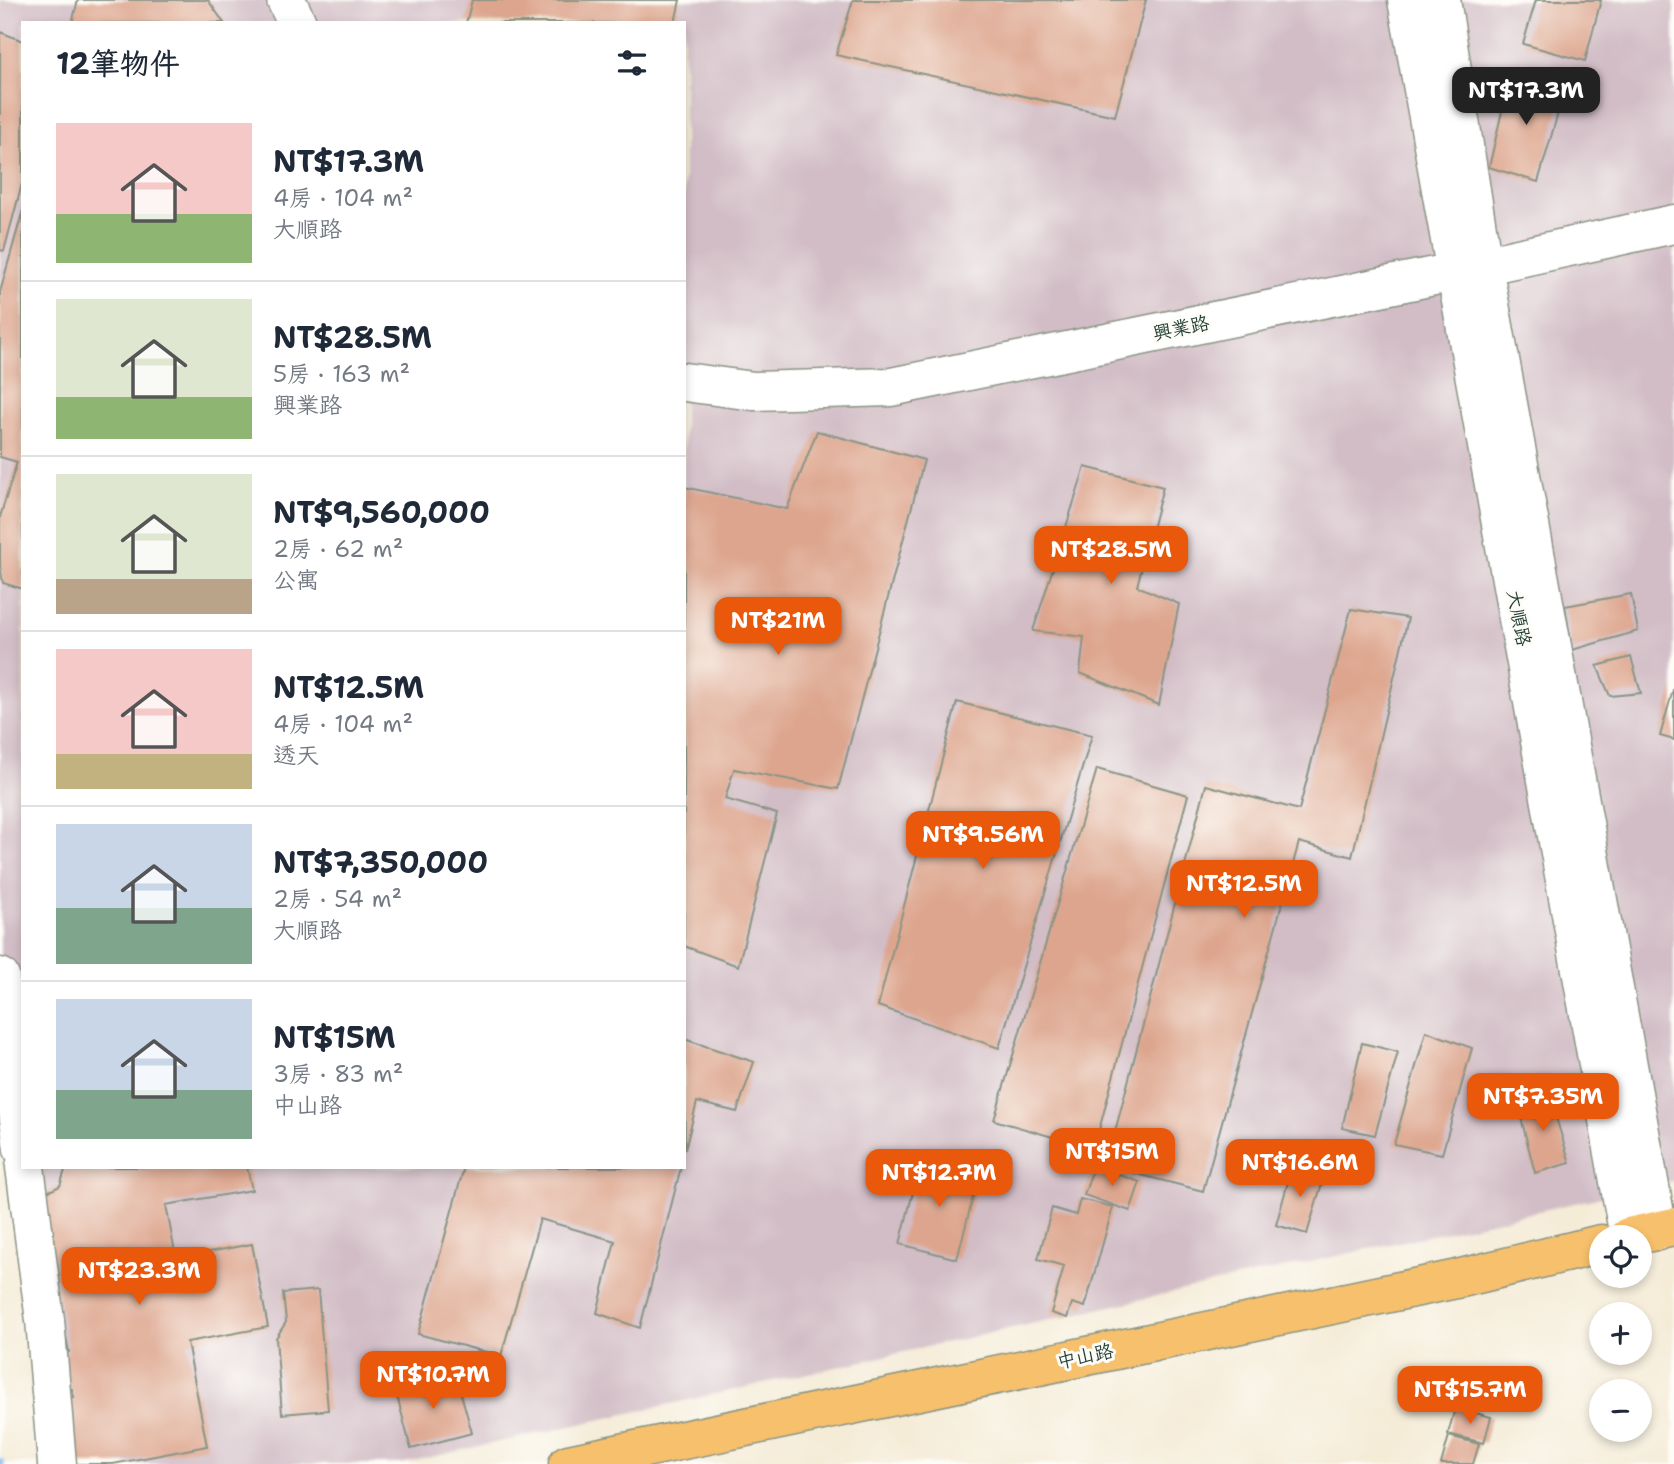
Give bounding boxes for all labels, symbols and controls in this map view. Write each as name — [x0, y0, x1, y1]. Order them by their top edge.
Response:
text: 12筆物件 — [56, 43, 180, 84]
icon: filters — [613, 44, 651, 82]
pin: NT$17.3M — [1454, 68, 1598, 127]
text: NT$17.3M — [1468, 75, 1584, 105]
text: NT$17.3M — [273, 141, 424, 182]
icon: home — [112, 151, 196, 235]
text: 4房 · 104 m² — [273, 183, 413, 213]
text: 大順路 — [273, 214, 342, 244]
street label: 興業路 — [1151, 310, 1211, 346]
text: NT$28.5M — [273, 317, 432, 358]
icon: home — [112, 327, 196, 411]
text: 5房 · 163 m² — [273, 359, 410, 389]
text: 興業路 — [273, 390, 342, 420]
text: NT$9,560,000 — [273, 492, 490, 533]
icon: home — [112, 502, 196, 586]
pin: NT$28.5M — [1039, 526, 1183, 586]
text: 2房 · 62 m² — [273, 534, 403, 564]
text: NT$28.5M — [1050, 534, 1172, 564]
text: 公寓 — [273, 565, 319, 595]
street label: 大順路 — [1501, 588, 1537, 648]
pin: NT$21M — [721, 598, 835, 657]
text: NT$21M — [731, 605, 825, 635]
text: NT$12.5M — [273, 667, 424, 708]
icon: home — [112, 677, 196, 761]
text: 4房 · 104 m² — [273, 709, 413, 739]
text: 透天 — [273, 740, 319, 770]
pin: NT$9.56M — [911, 812, 1055, 871]
text: NT$9.56M — [922, 819, 1044, 849]
text: NT$7,350,000 — [273, 842, 488, 883]
icon: home — [112, 852, 196, 936]
pin: NT$12.5M — [1172, 860, 1316, 920]
text: NT$12.5M — [1186, 868, 1302, 898]
text: 2房 · 54 m² — [273, 884, 402, 914]
text: 大順路 — [273, 915, 342, 945]
text: NT$15M — [273, 1017, 395, 1058]
icon: home — [112, 1027, 196, 1111]
text: 3房 · 83 m² — [273, 1059, 403, 1089]
pin: NT$7.35M — [1471, 1074, 1615, 1133]
text: NT$7.35M — [1483, 1081, 1603, 1111]
text: 中山路 — [273, 1090, 342, 1120]
pin: NT$15M — [1055, 1128, 1169, 1188]
text: NT$15M — [1065, 1136, 1159, 1166]
pin: NT$16.6M — [1228, 1140, 1372, 1199]
text: NT$16.6M — [1242, 1147, 1358, 1177]
pin: NT$12.7M — [867, 1150, 1011, 1209]
text: NT$12.7M — [882, 1157, 996, 1187]
map controls — [1589, 1225, 1652, 1442]
button: locate — [1589, 1225, 1652, 1288]
pin: NT$23.3M — [67, 1248, 211, 1307]
text: NT$23.3M — [77, 1255, 201, 1285]
button: + — [1589, 1302, 1652, 1365]
street label: 中山路 — [1055, 1338, 1115, 1374]
pin: NT$10.7M — [361, 1352, 505, 1411]
text: NT$10.7M — [376, 1359, 490, 1389]
pin: NT$15.7M — [1398, 1366, 1542, 1426]
text: NT$15.7M — [1413, 1374, 1527, 1404]
button: − — [1589, 1379, 1652, 1442]

